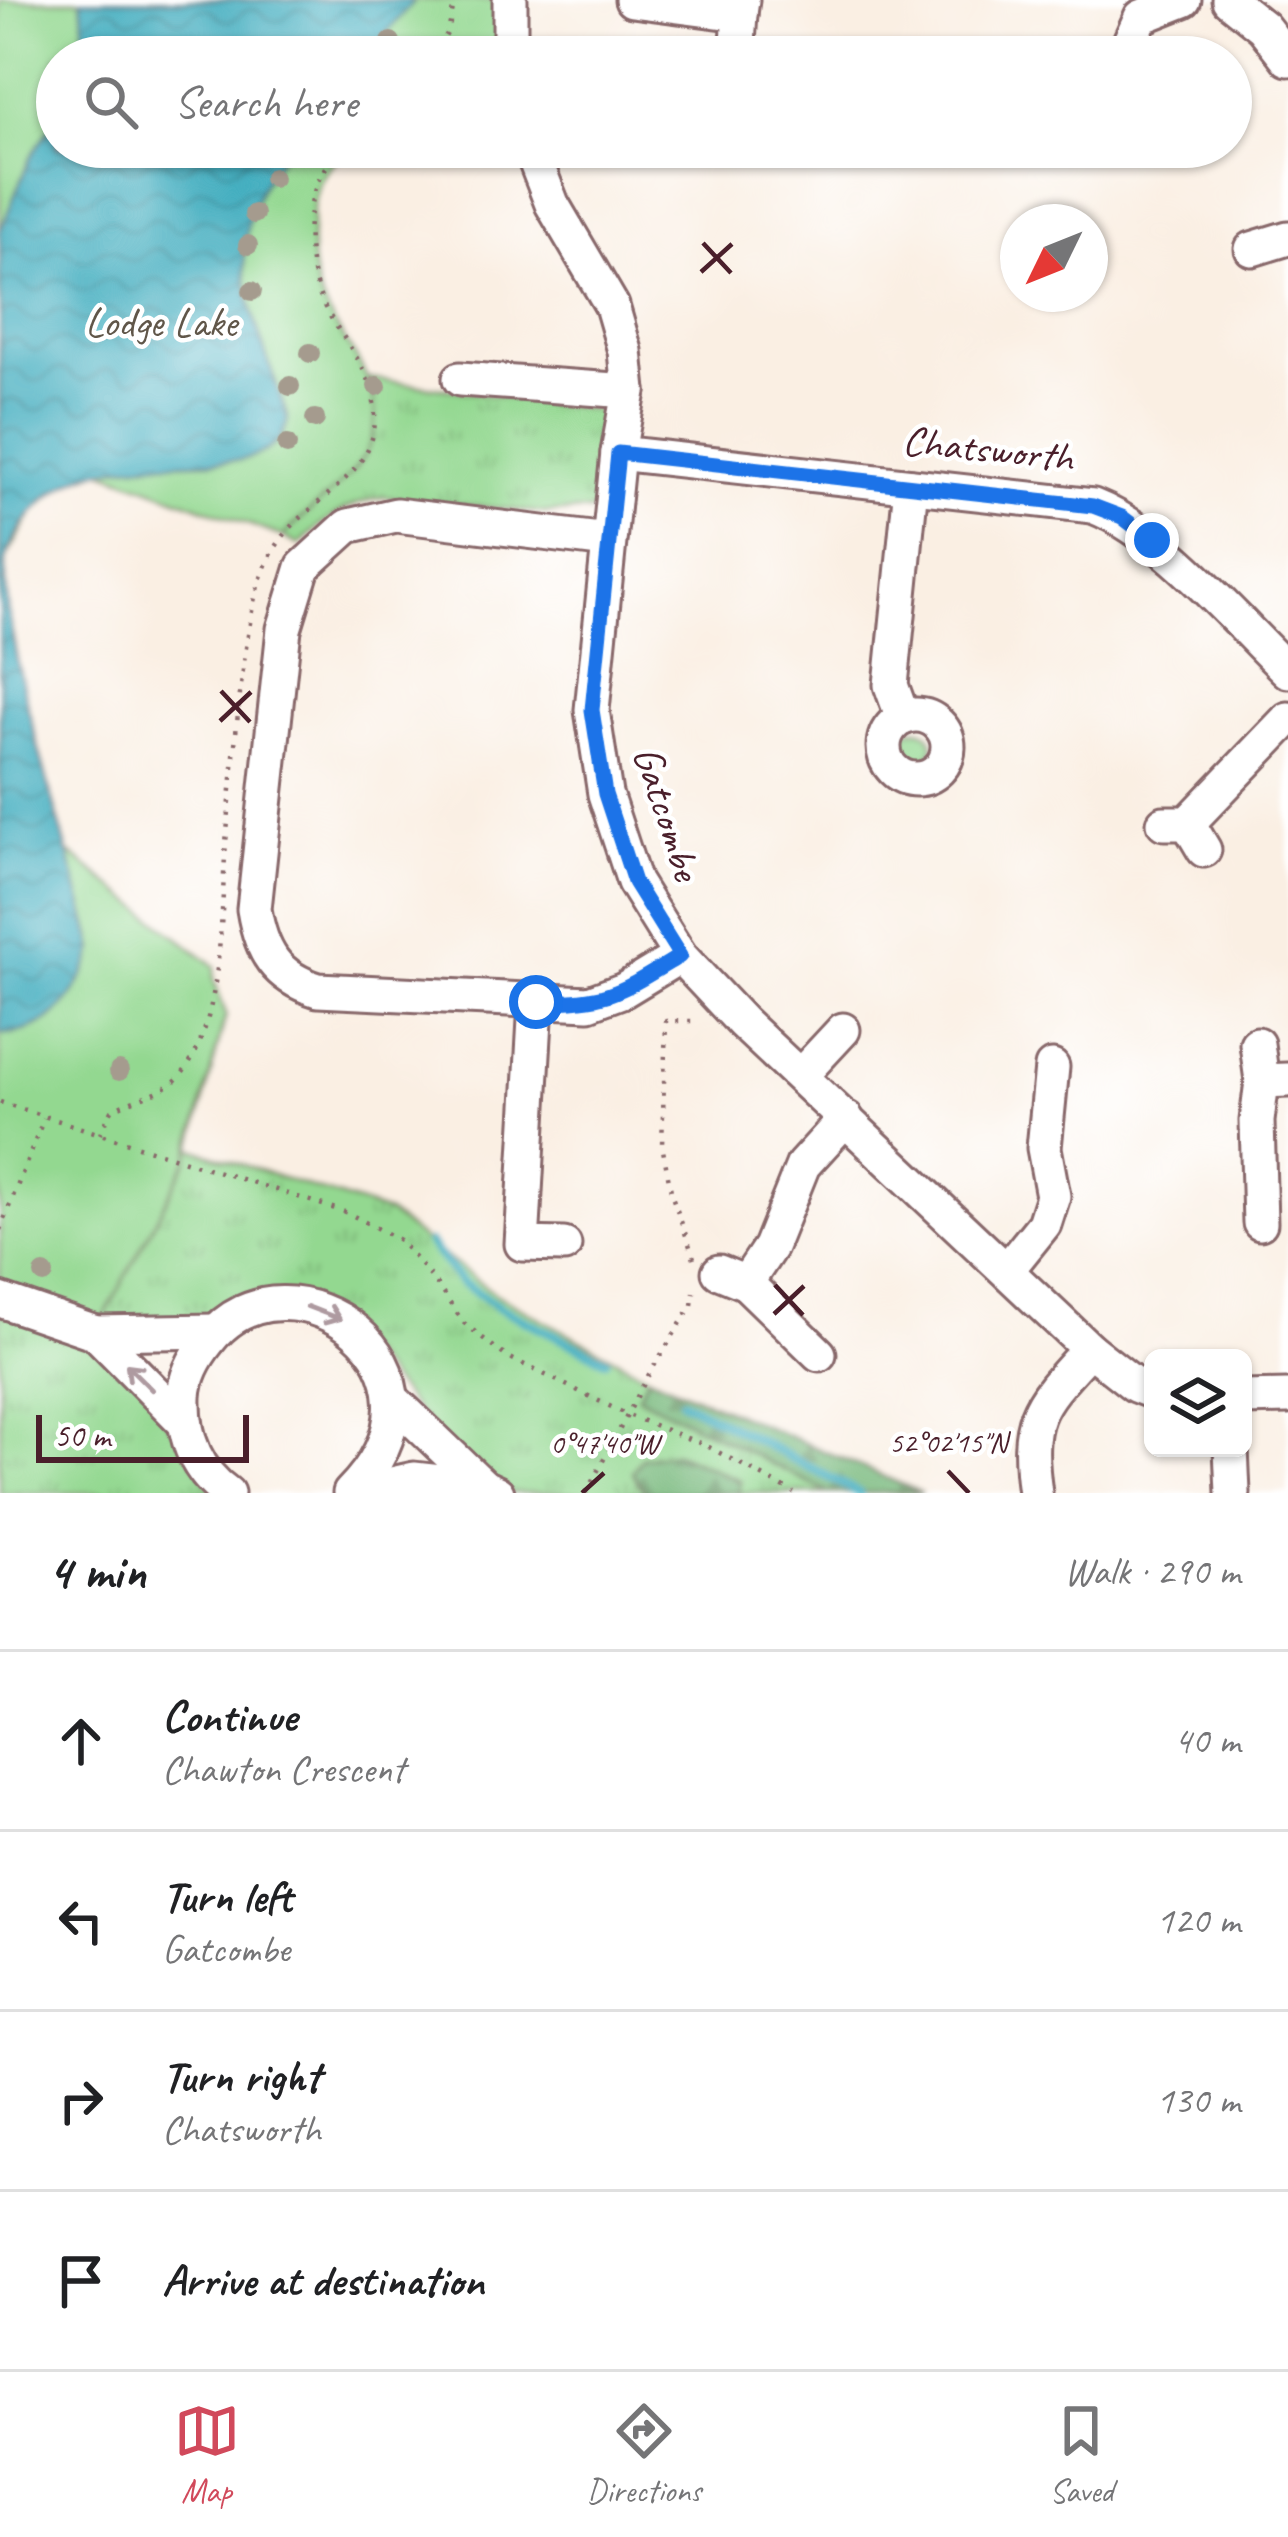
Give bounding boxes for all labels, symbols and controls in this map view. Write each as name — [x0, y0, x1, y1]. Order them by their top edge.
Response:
search box — [36, 36, 1252, 168]
icon: search — [78, 69, 144, 135]
text: Search here — [174, 74, 357, 131]
north arrow — [1000, 204, 1108, 312]
park label: Lodge Lake — [85, 296, 240, 349]
street label: Chatsworth — [900, 414, 1078, 485]
route end — [1125, 513, 1179, 567]
street label: Gatcombe — [621, 739, 714, 889]
route start — [509, 975, 563, 1029]
one-way arrow — [305, 1304, 342, 1326]
map controls — [1144, 1349, 1252, 1457]
button: layers — [1144, 1349, 1252, 1457]
one-way arrow — [126, 1363, 154, 1392]
scale bar — [36, 1409, 249, 1462]
text: 50 m — [54, 1415, 110, 1457]
text: 52°02'15"N — [889, 1423, 1012, 1461]
text: 0°47'40"W — [550, 1424, 664, 1462]
text: 4 min — [48, 1539, 146, 1603]
text: Walk · 290 m — [1064, 1547, 1240, 1596]
text: Continue — [162, 1688, 296, 1745]
icon: ahead — [48, 1708, 114, 1774]
text: 40 m — [1174, 1716, 1240, 1765]
text: Chawton Crescent — [162, 1745, 405, 1794]
text: Turn left — [162, 1868, 292, 1925]
icon: left — [48, 1888, 114, 1954]
text: 120 m — [1156, 1896, 1240, 1945]
text: Gatcombe — [162, 1925, 290, 1974]
text: Turn right — [162, 2048, 320, 2105]
icon: right — [48, 2068, 114, 2134]
text: 130 m — [1156, 2076, 1240, 2125]
text: Chatsworth — [162, 2105, 321, 2154]
icon: arrive — [48, 2248, 114, 2314]
text: Arrive at destination — [162, 2252, 484, 2309]
tab: Map — [174, 2398, 240, 2512]
tab: Directions — [587, 2398, 701, 2512]
tab: Saved — [1048, 2398, 1114, 2512]

